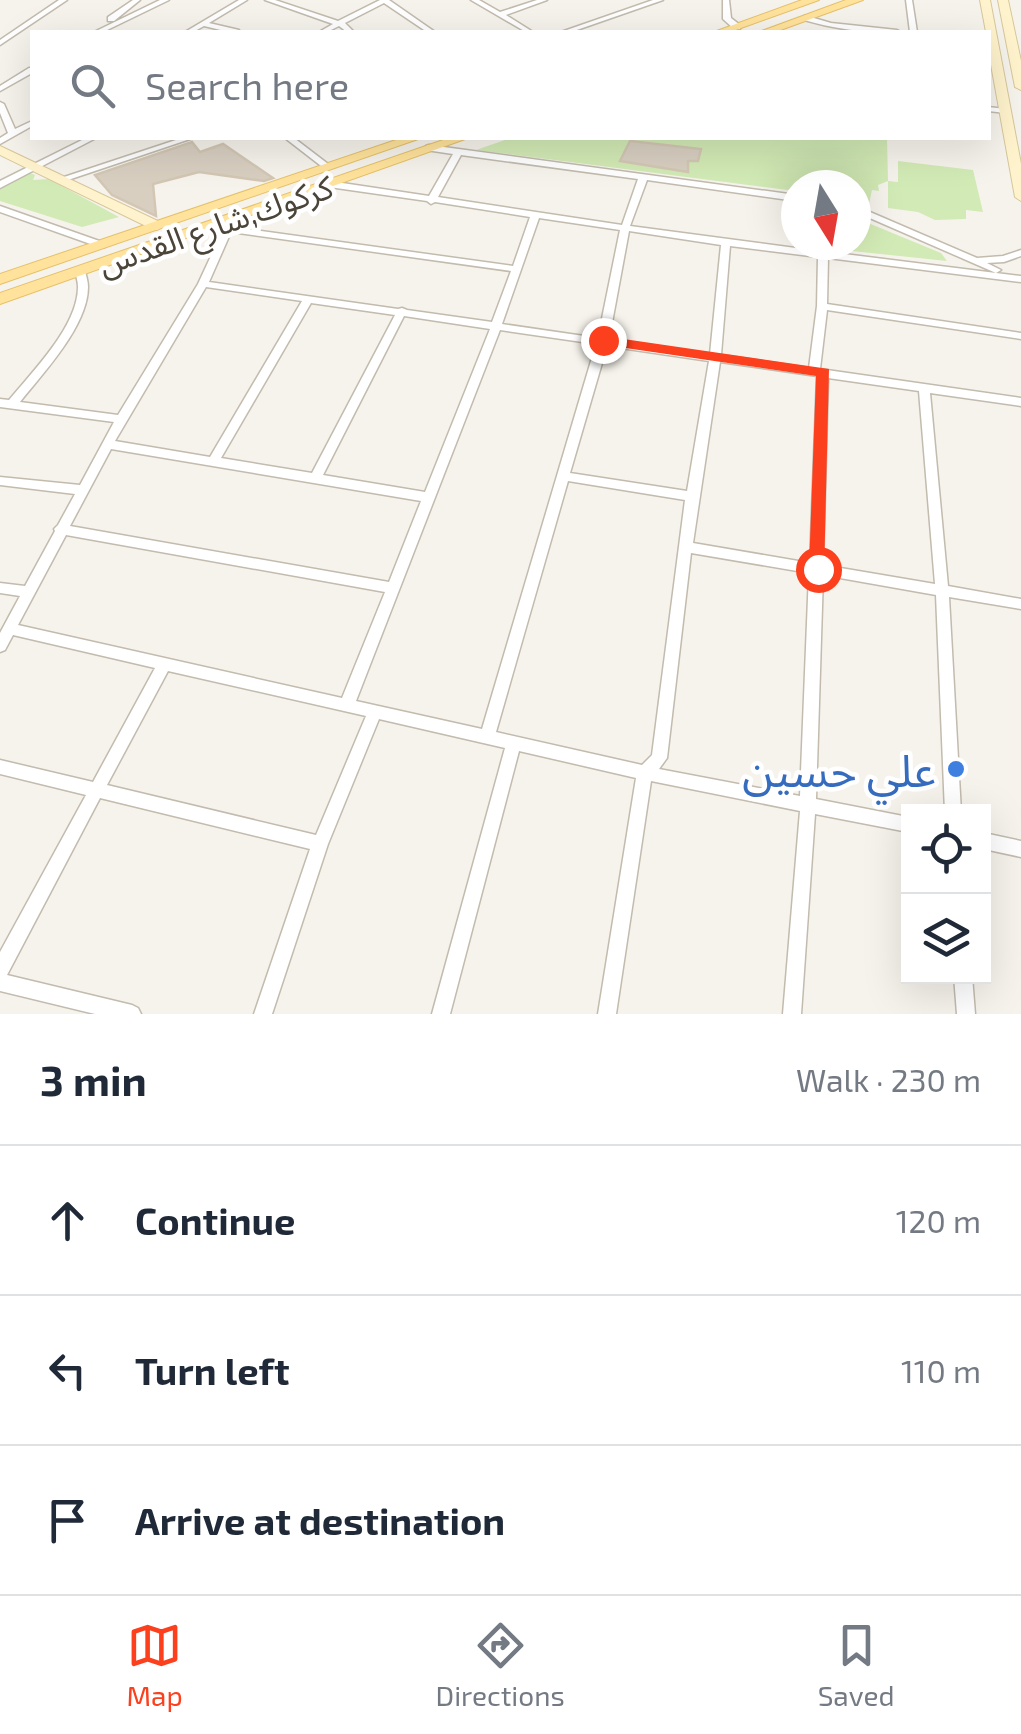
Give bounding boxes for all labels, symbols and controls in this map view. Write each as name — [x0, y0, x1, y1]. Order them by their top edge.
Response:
search box — [30, 30, 991, 140]
icon: search — [65, 58, 120, 113]
text: Search here — [145, 62, 349, 108]
street label: كركوك,شارع القدس — [93, 166, 340, 289]
north arrow — [781, 170, 871, 260]
route end — [581, 318, 627, 364]
route start — [796, 547, 842, 593]
place label: علي حسين — [742, 742, 936, 805]
marker: علي حسين — [945, 758, 967, 780]
map controls — [901, 804, 991, 984]
button: locate — [901, 804, 991, 894]
button: layers — [901, 894, 991, 984]
text: 3 min — [40, 1054, 147, 1104]
text: Walk · 230 m — [796, 1060, 981, 1098]
icon: ahead — [40, 1193, 95, 1248]
text: Continue — [135, 1197, 295, 1243]
text: 120 m — [896, 1201, 981, 1239]
icon: left — [40, 1343, 95, 1398]
text: Turn left — [135, 1347, 290, 1393]
text: 110 m — [901, 1351, 981, 1389]
icon: arrive — [40, 1493, 95, 1548]
text: Arrive at destination — [135, 1497, 505, 1543]
tab: Map — [126, 1618, 183, 1712]
tab: Directions — [436, 1618, 565, 1712]
tab: Saved — [818, 1618, 895, 1712]

